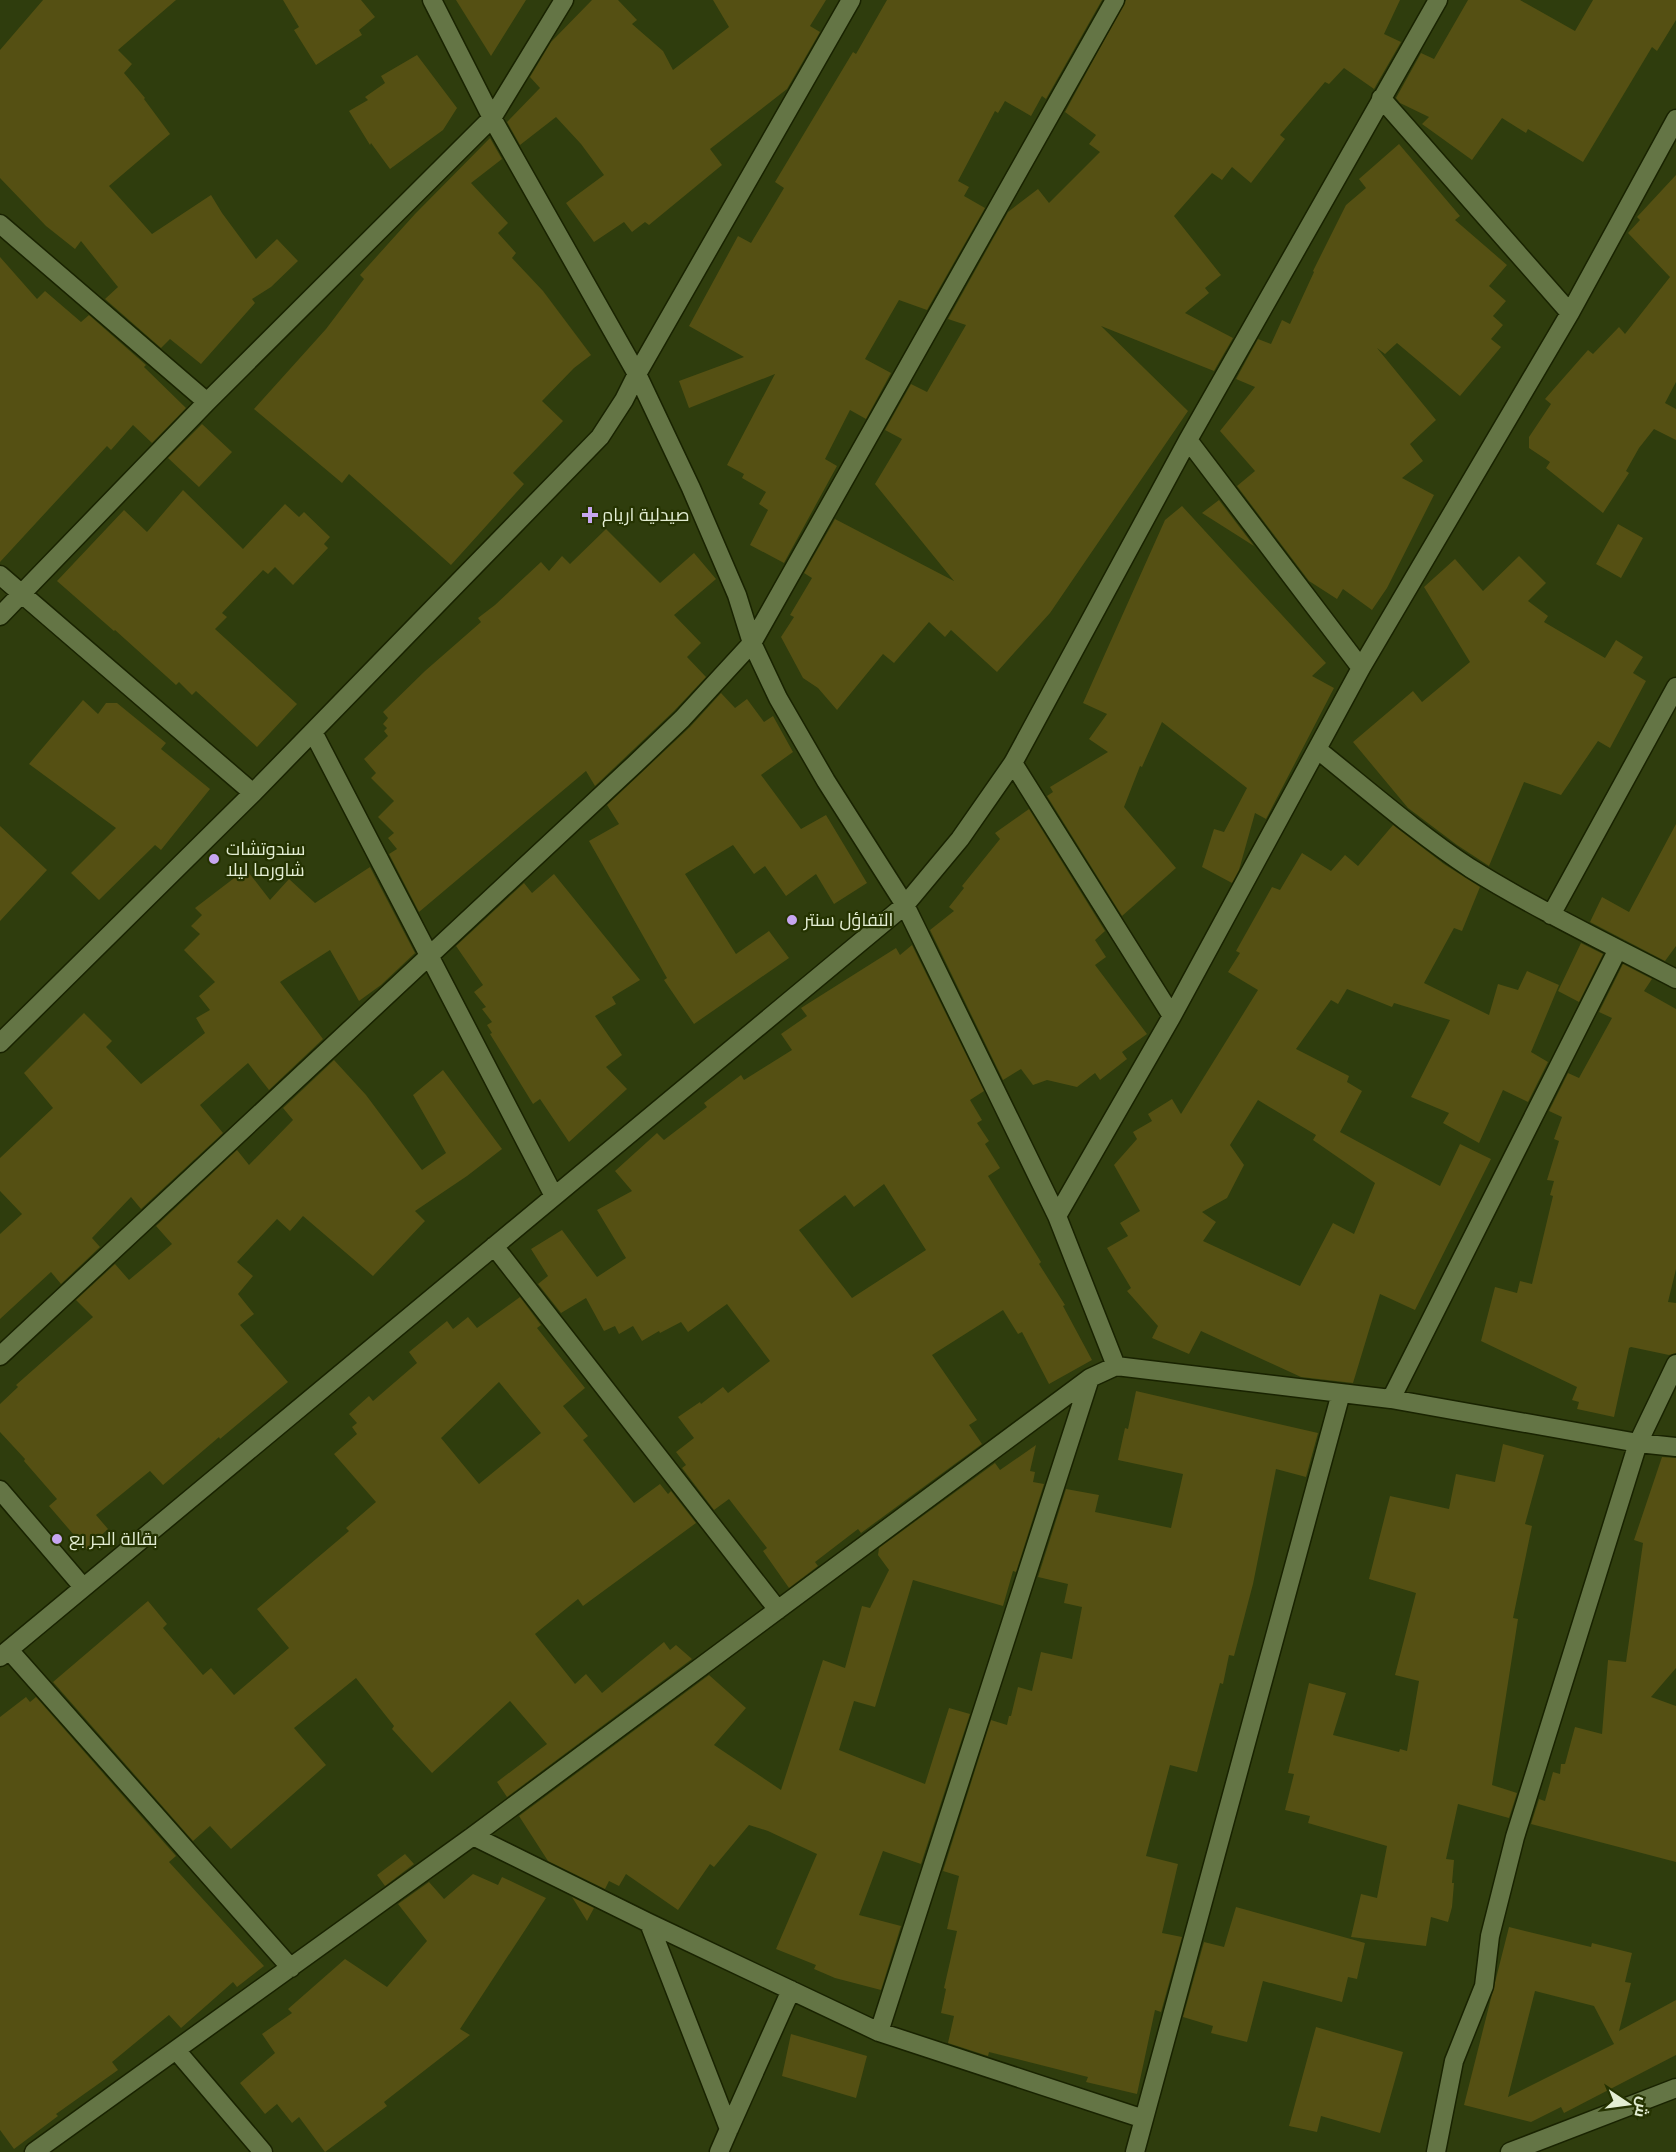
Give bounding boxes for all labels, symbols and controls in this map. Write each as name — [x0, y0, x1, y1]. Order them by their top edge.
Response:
place label: صيدلية اريام — [602, 504, 689, 527]
marker: صيدلية اريام — [583, 508, 597, 522]
place label: سندوتشات شاورما ليلا — [226, 838, 305, 881]
marker: سندوتشات شاورما ليلا — [207, 852, 221, 866]
place label: التفاؤل سنتر — [803, 909, 893, 931]
marker: التفاؤل سنتر — [785, 913, 799, 927]
place label: بقالة الجر بع — [69, 1528, 158, 1551]
marker: بقالة الجر بع — [50, 1532, 64, 1546]
north arrow — [1598, 2074, 1658, 2134]
text: ش — [1631, 2095, 1654, 2119]

